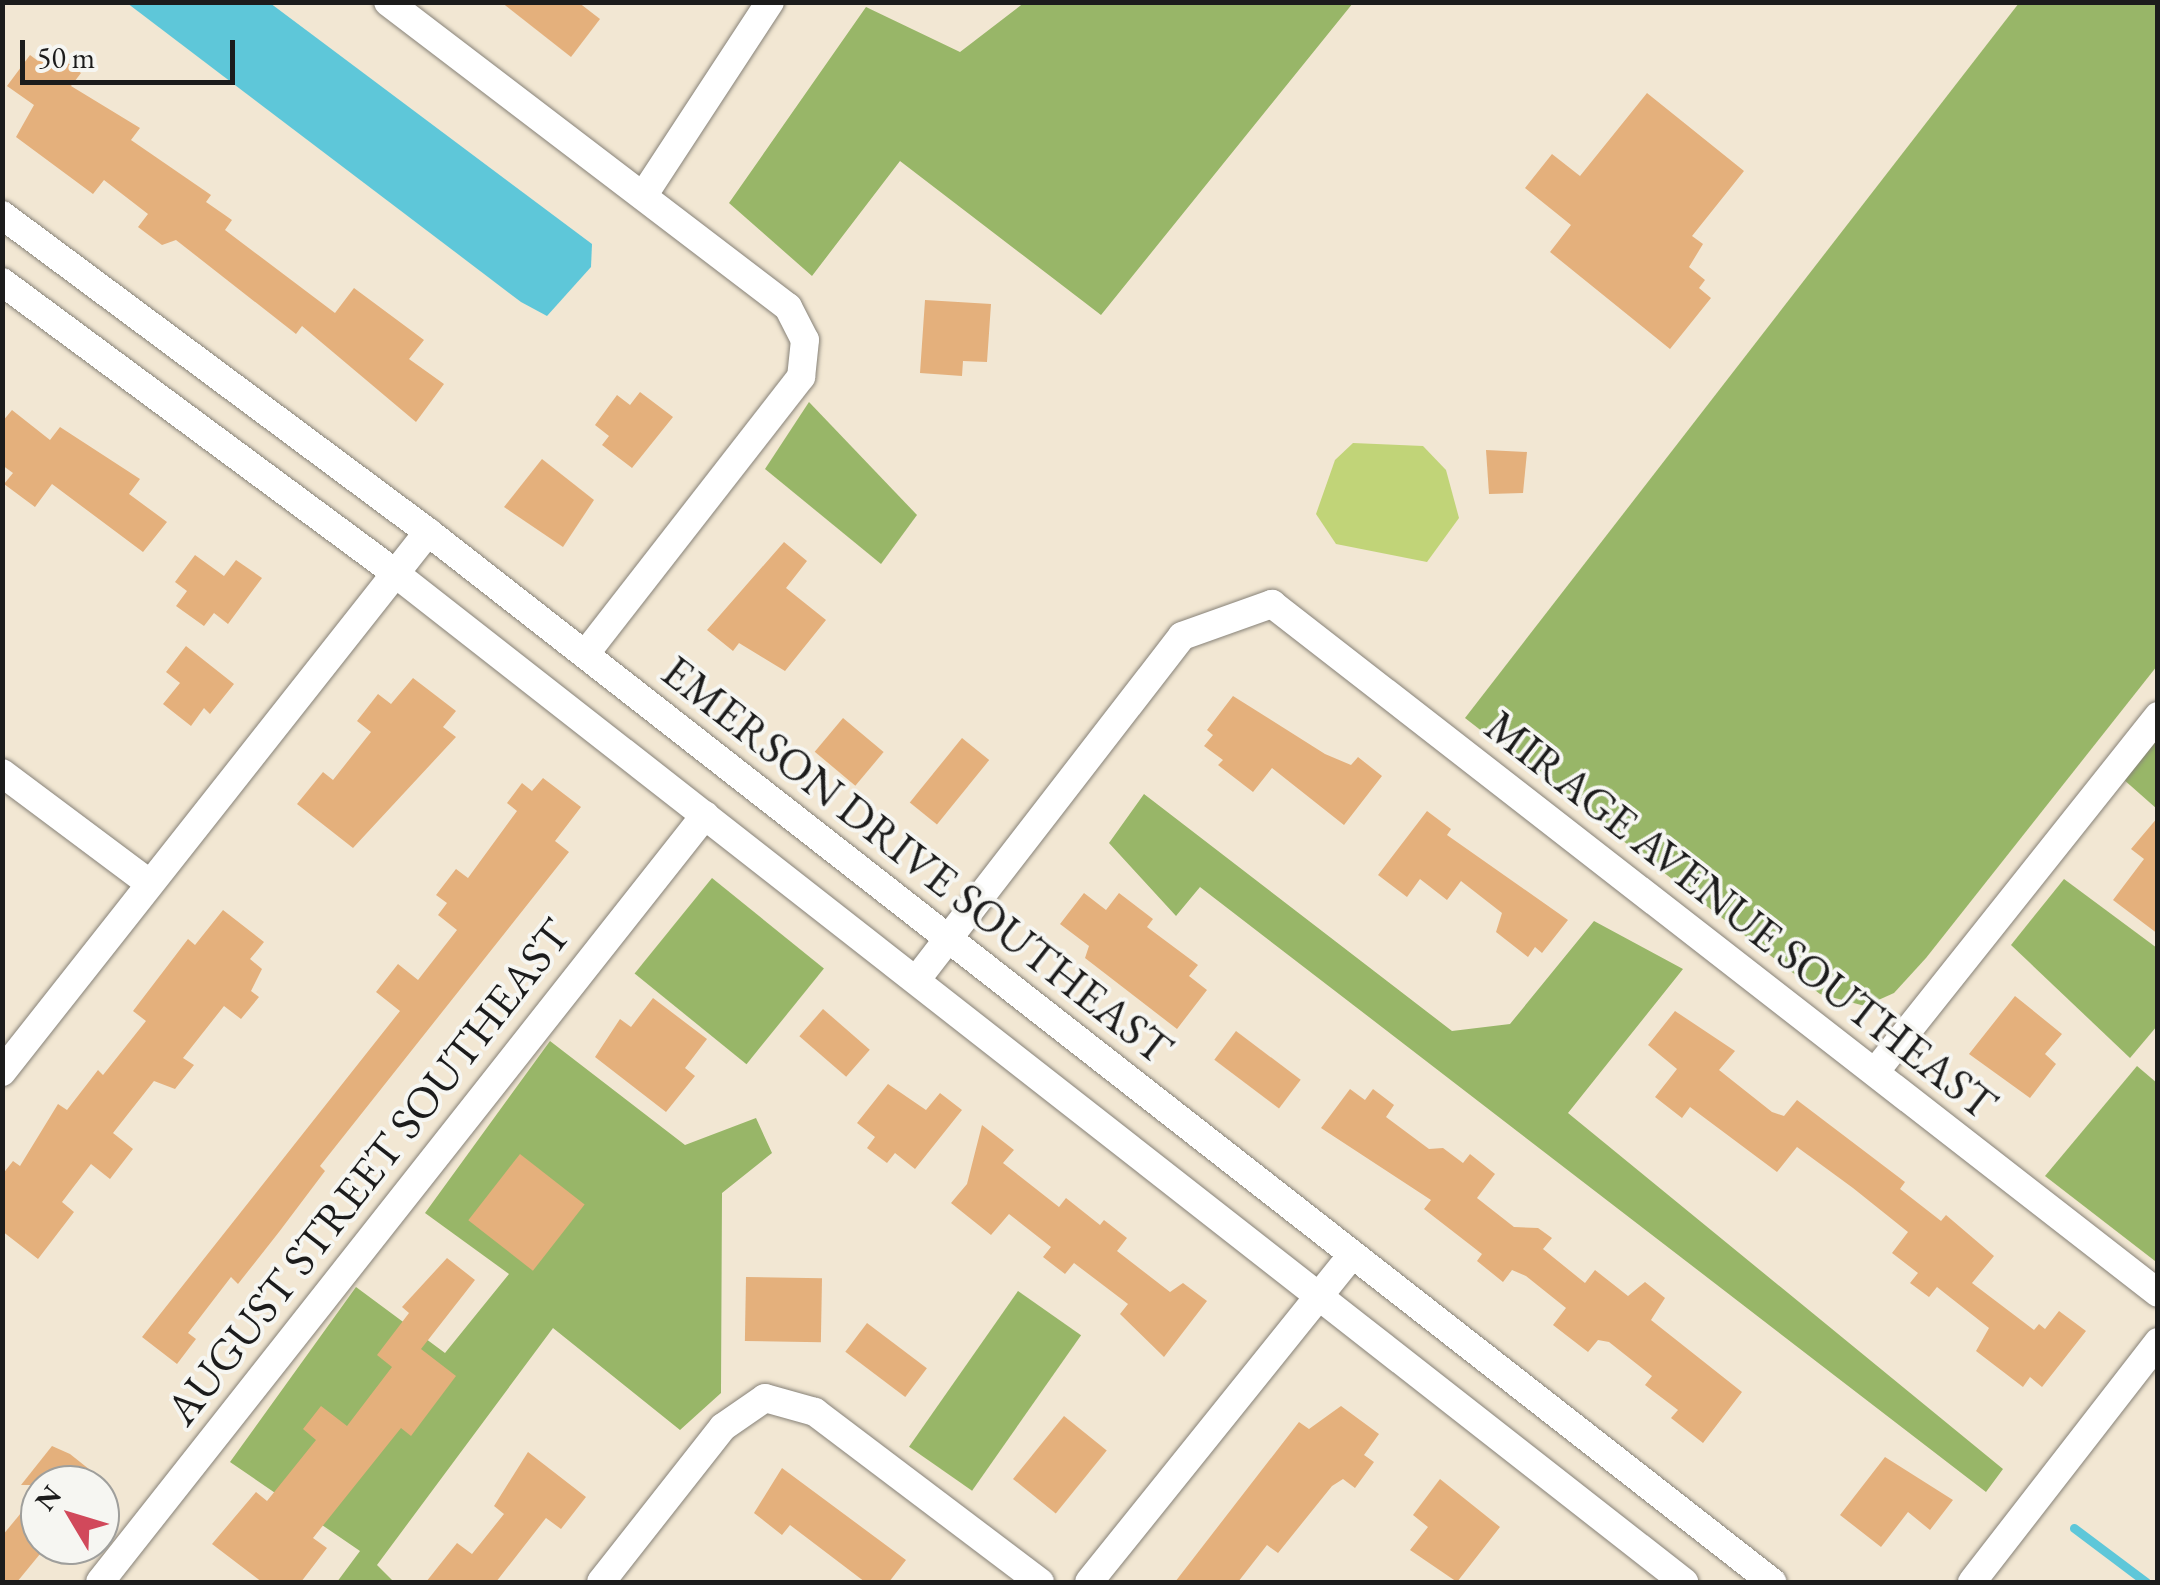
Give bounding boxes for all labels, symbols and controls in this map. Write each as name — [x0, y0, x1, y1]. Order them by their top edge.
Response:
scale bar — [25, 20, 240, 82]
text: 50 m — [37, 38, 95, 77]
street label: EMERSON DRIVE SOUTHEAST — [651, 644, 1183, 1076]
street label: MIRAGE AVENUE SOUTHEAST — [1475, 699, 2007, 1131]
street label: AUGUST STREET SOUTHEAST — [154, 909, 582, 1435]
north arrow — [20, 1465, 120, 1565]
text: N — [27, 1478, 69, 1518]

